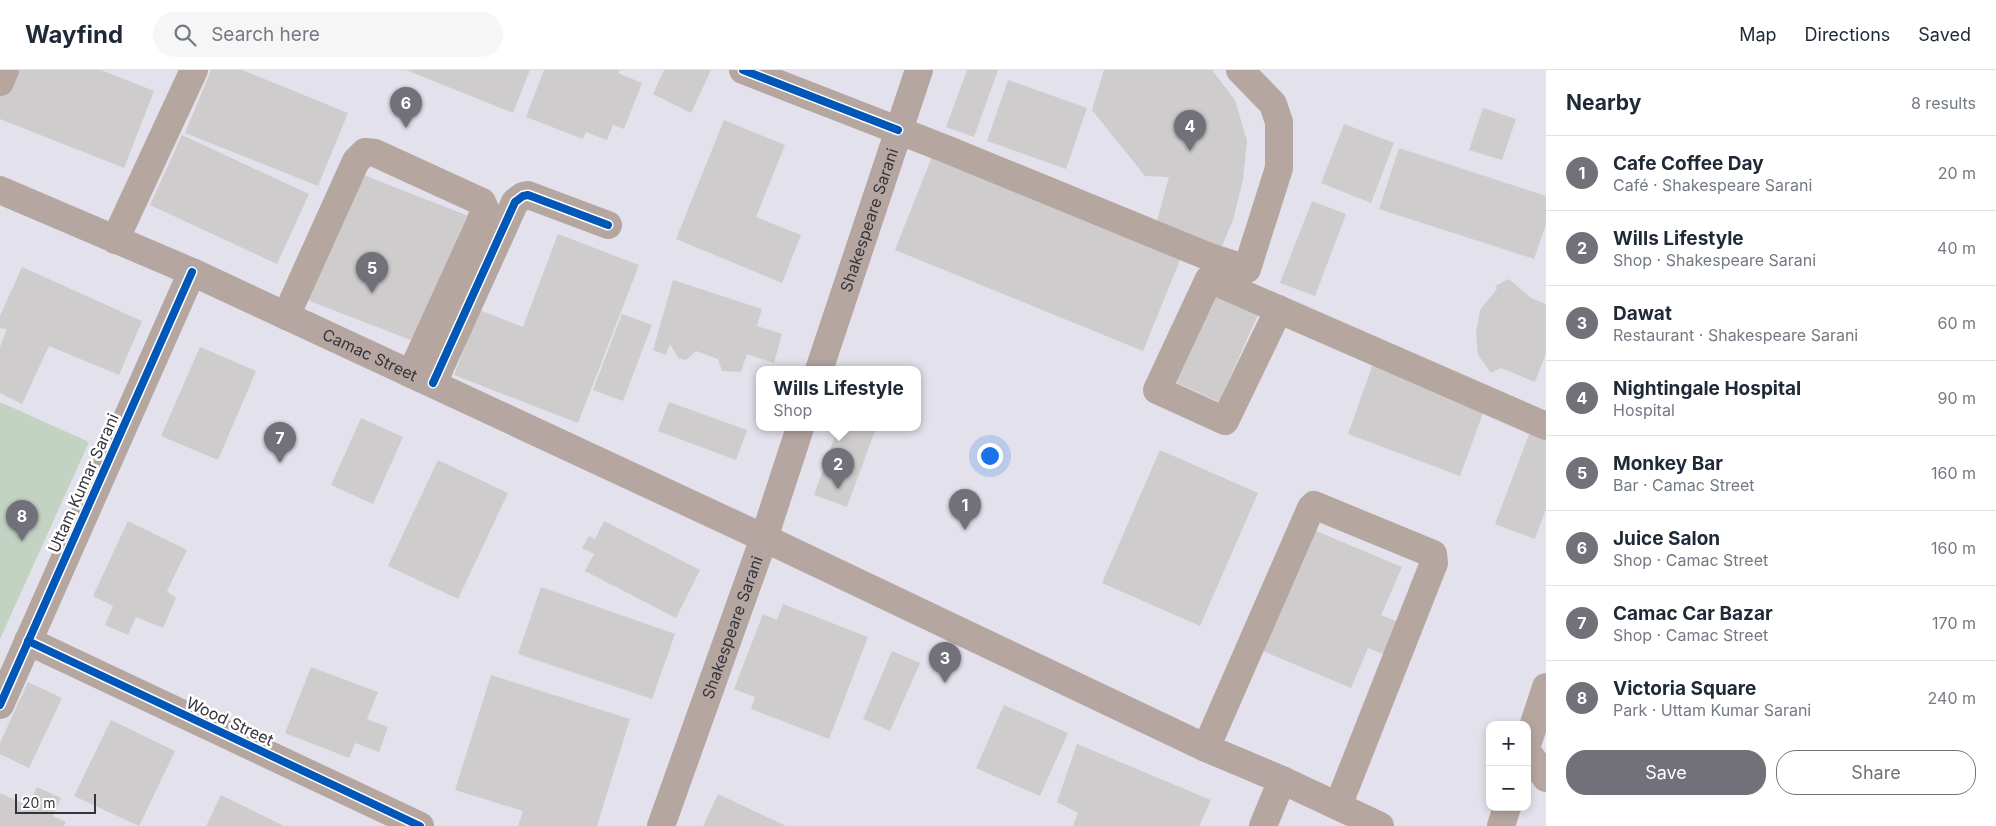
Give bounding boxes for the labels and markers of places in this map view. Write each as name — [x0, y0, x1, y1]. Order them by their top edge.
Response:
pin: 6 — [390, 87, 422, 128]
pin: 4 — [1174, 110, 1206, 151]
pin: 5 — [356, 252, 388, 293]
pin: 7 — [264, 422, 296, 463]
pin: 2 — [822, 448, 854, 489]
pin: 1 — [949, 489, 981, 530]
pin: 8 — [6, 500, 38, 541]
pin: 3 — [929, 642, 961, 683]

